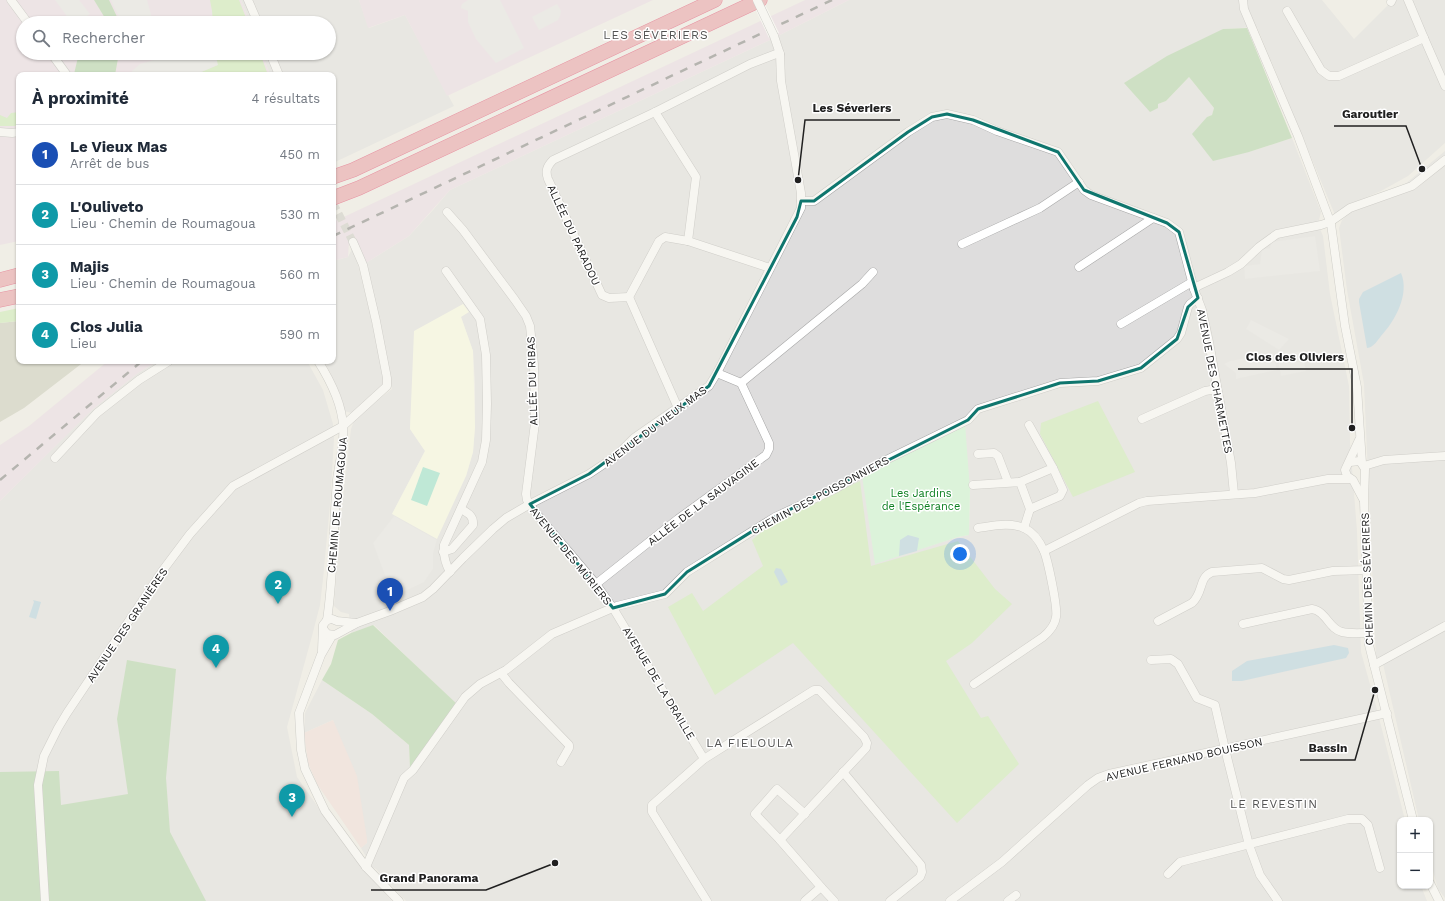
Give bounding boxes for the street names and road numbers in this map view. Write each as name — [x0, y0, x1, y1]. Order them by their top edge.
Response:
street label: ALLÉE DU PARADOU — [544, 182, 604, 288]
street label: AVENUE DES CHARMETTES — [1194, 308, 1235, 455]
street label: ALLÉE DU RIBAS — [523, 336, 541, 426]
street label: AVENUE DU VIEUX MAS — [601, 383, 709, 469]
street label: CHEMIN DE ROUMAGOUA — [325, 436, 350, 574]
street label: CHEMIN DES POISSONNIERS — [749, 454, 891, 537]
street label: ALLÉE DE LA SAUVAGINE — [645, 456, 761, 548]
street label: AVENUE DES MÛRIERS — [527, 504, 615, 608]
street label: CHEMIN DES SÉVERIERS — [1358, 512, 1376, 646]
street label: AVENUE DES GRANIÈRES — [83, 565, 171, 685]
street label: AVENUE DE LA DRAILLE — [620, 625, 697, 742]
street label: AVENUE FERNAND BOUISSON — [1105, 735, 1264, 784]

